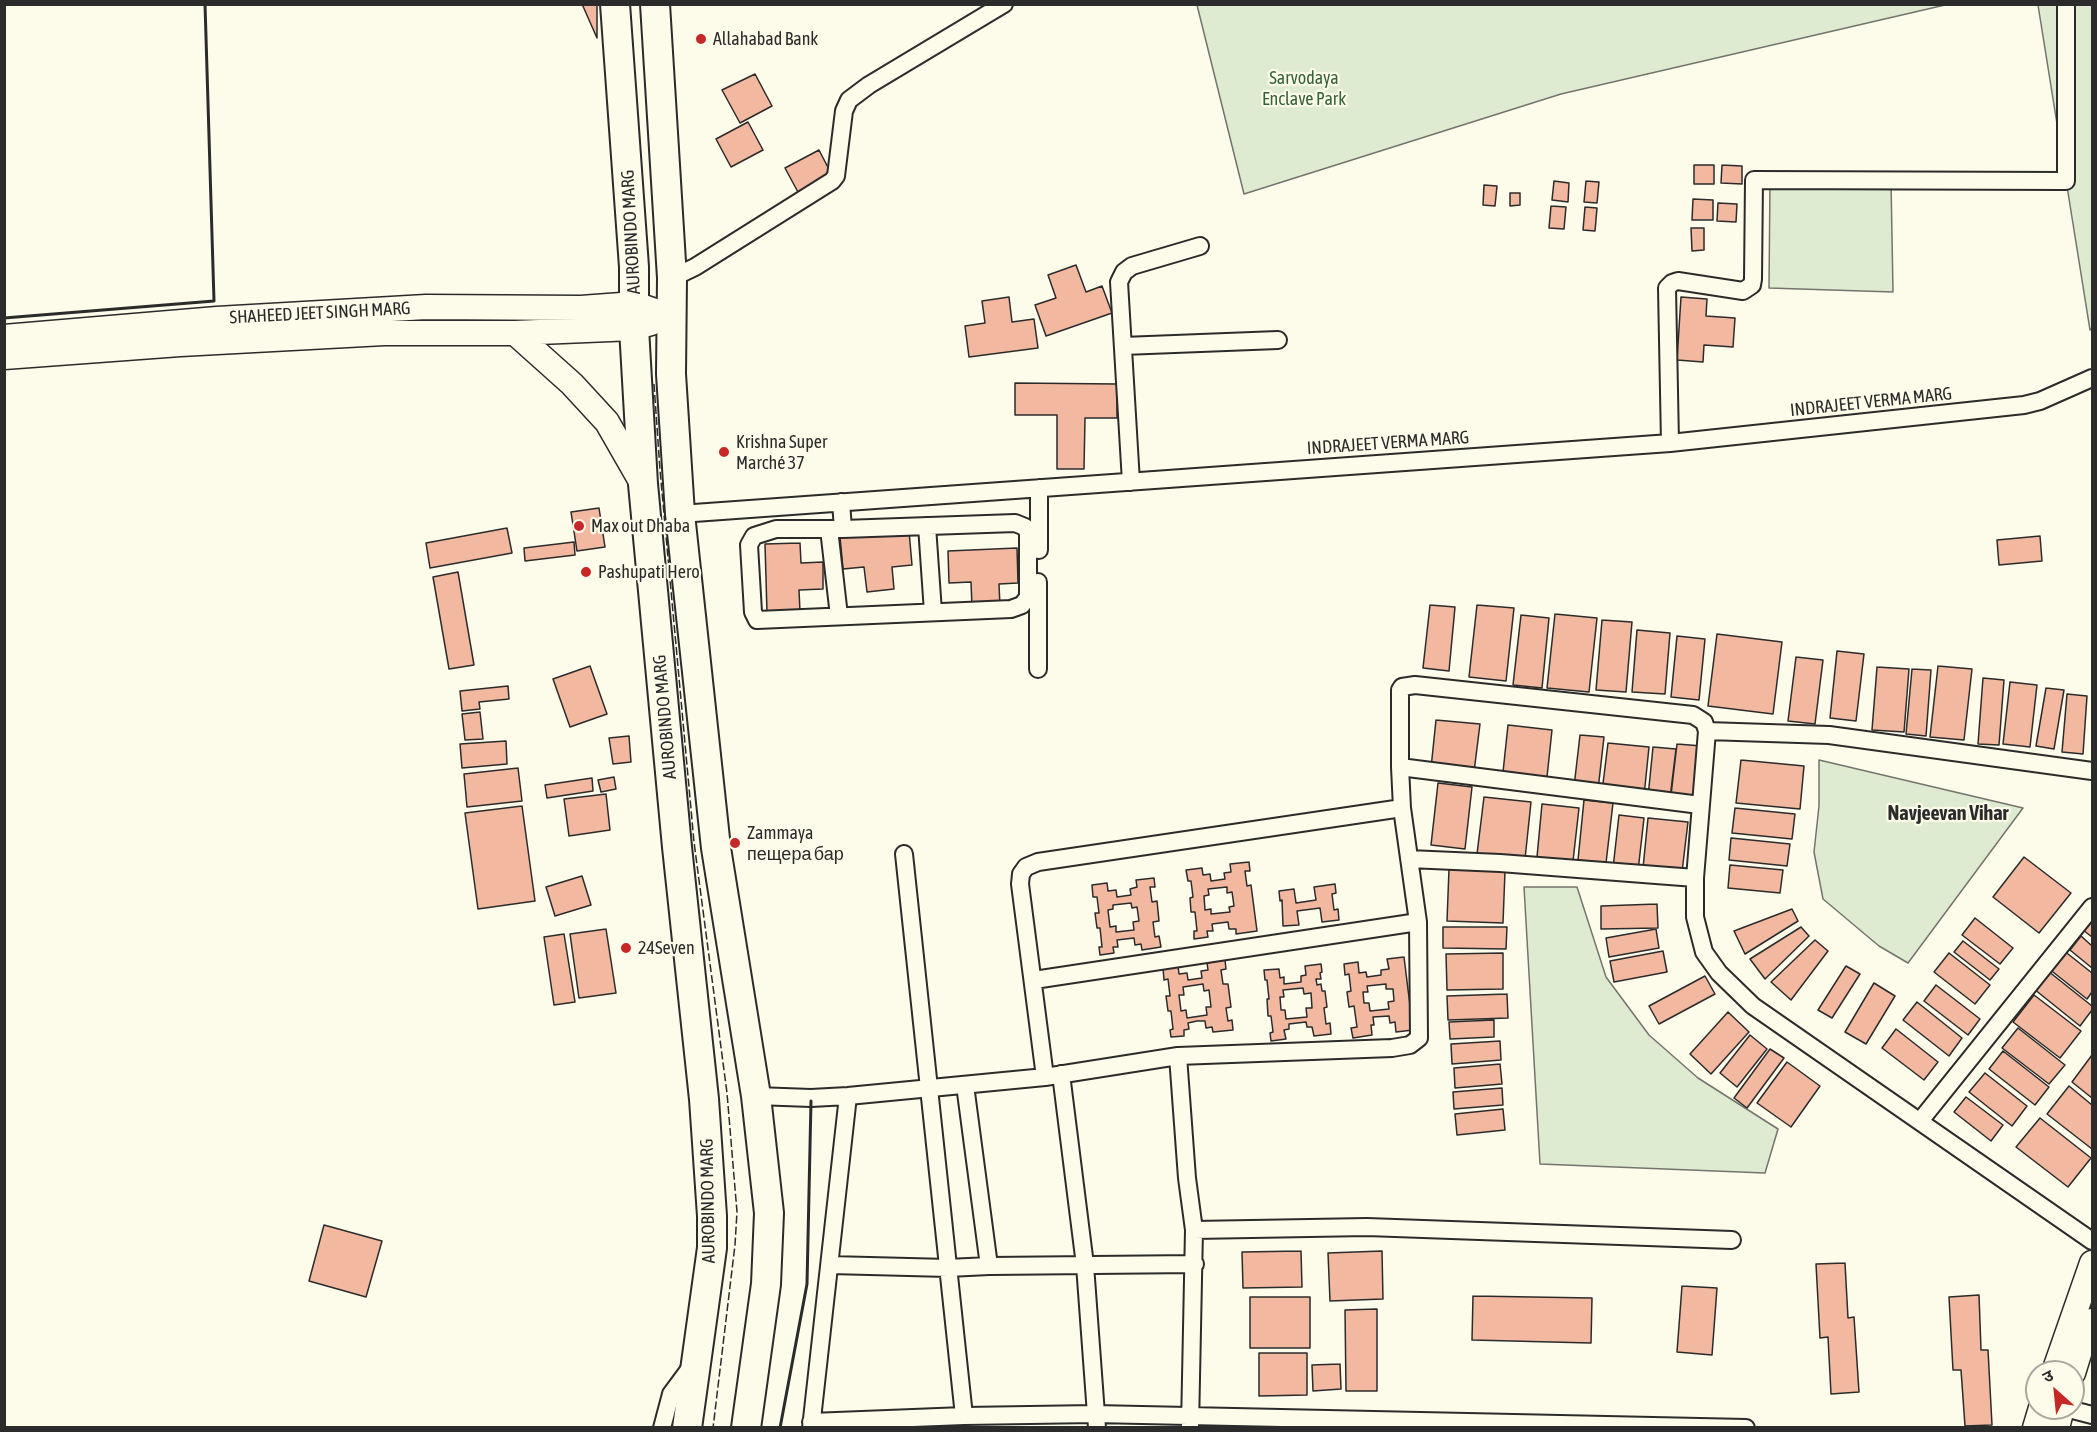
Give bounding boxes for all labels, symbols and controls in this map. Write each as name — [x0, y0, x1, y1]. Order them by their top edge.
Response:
place label: Allahabad Bank — [713, 28, 818, 50]
marker: Allahabad Bank — [694, 32, 708, 46]
park label: Sarvodaya Enclave Park — [1262, 67, 1346, 110]
street label: AUROBINDO MARG — [617, 169, 645, 295]
street label: SHAHEED JEET SINGH MARG — [229, 297, 411, 329]
street label: INDRAJEET VERMA MARG — [1789, 383, 1953, 421]
street label: INDRAJEET VERMA MARG — [1306, 427, 1470, 459]
place label: Krishna Super Marché 37 — [736, 431, 827, 474]
marker: Krishna Super Marché 37 — [717, 445, 731, 459]
place label: Max out Dhaba — [591, 515, 690, 537]
marker: Max out Dhaba — [572, 519, 586, 533]
place label: Pashupati Hero — [598, 561, 700, 583]
marker: Pashupati Hero — [579, 565, 593, 579]
street label: AUROBINDO MARG — [649, 654, 681, 780]
district label: Navjeevan Vihar — [1888, 802, 2008, 826]
place label: Zammaya пещера бар — [747, 822, 844, 864]
marker: Zammaya пещера бар — [728, 836, 742, 850]
place label: 24Seven — [638, 937, 695, 959]
marker: 24Seven — [619, 941, 633, 955]
street label: AUROBINDO MARG — [696, 1138, 720, 1264]
north arrow — [2025, 1360, 2085, 1420]
text: उ — [2039, 1366, 2056, 1386]

